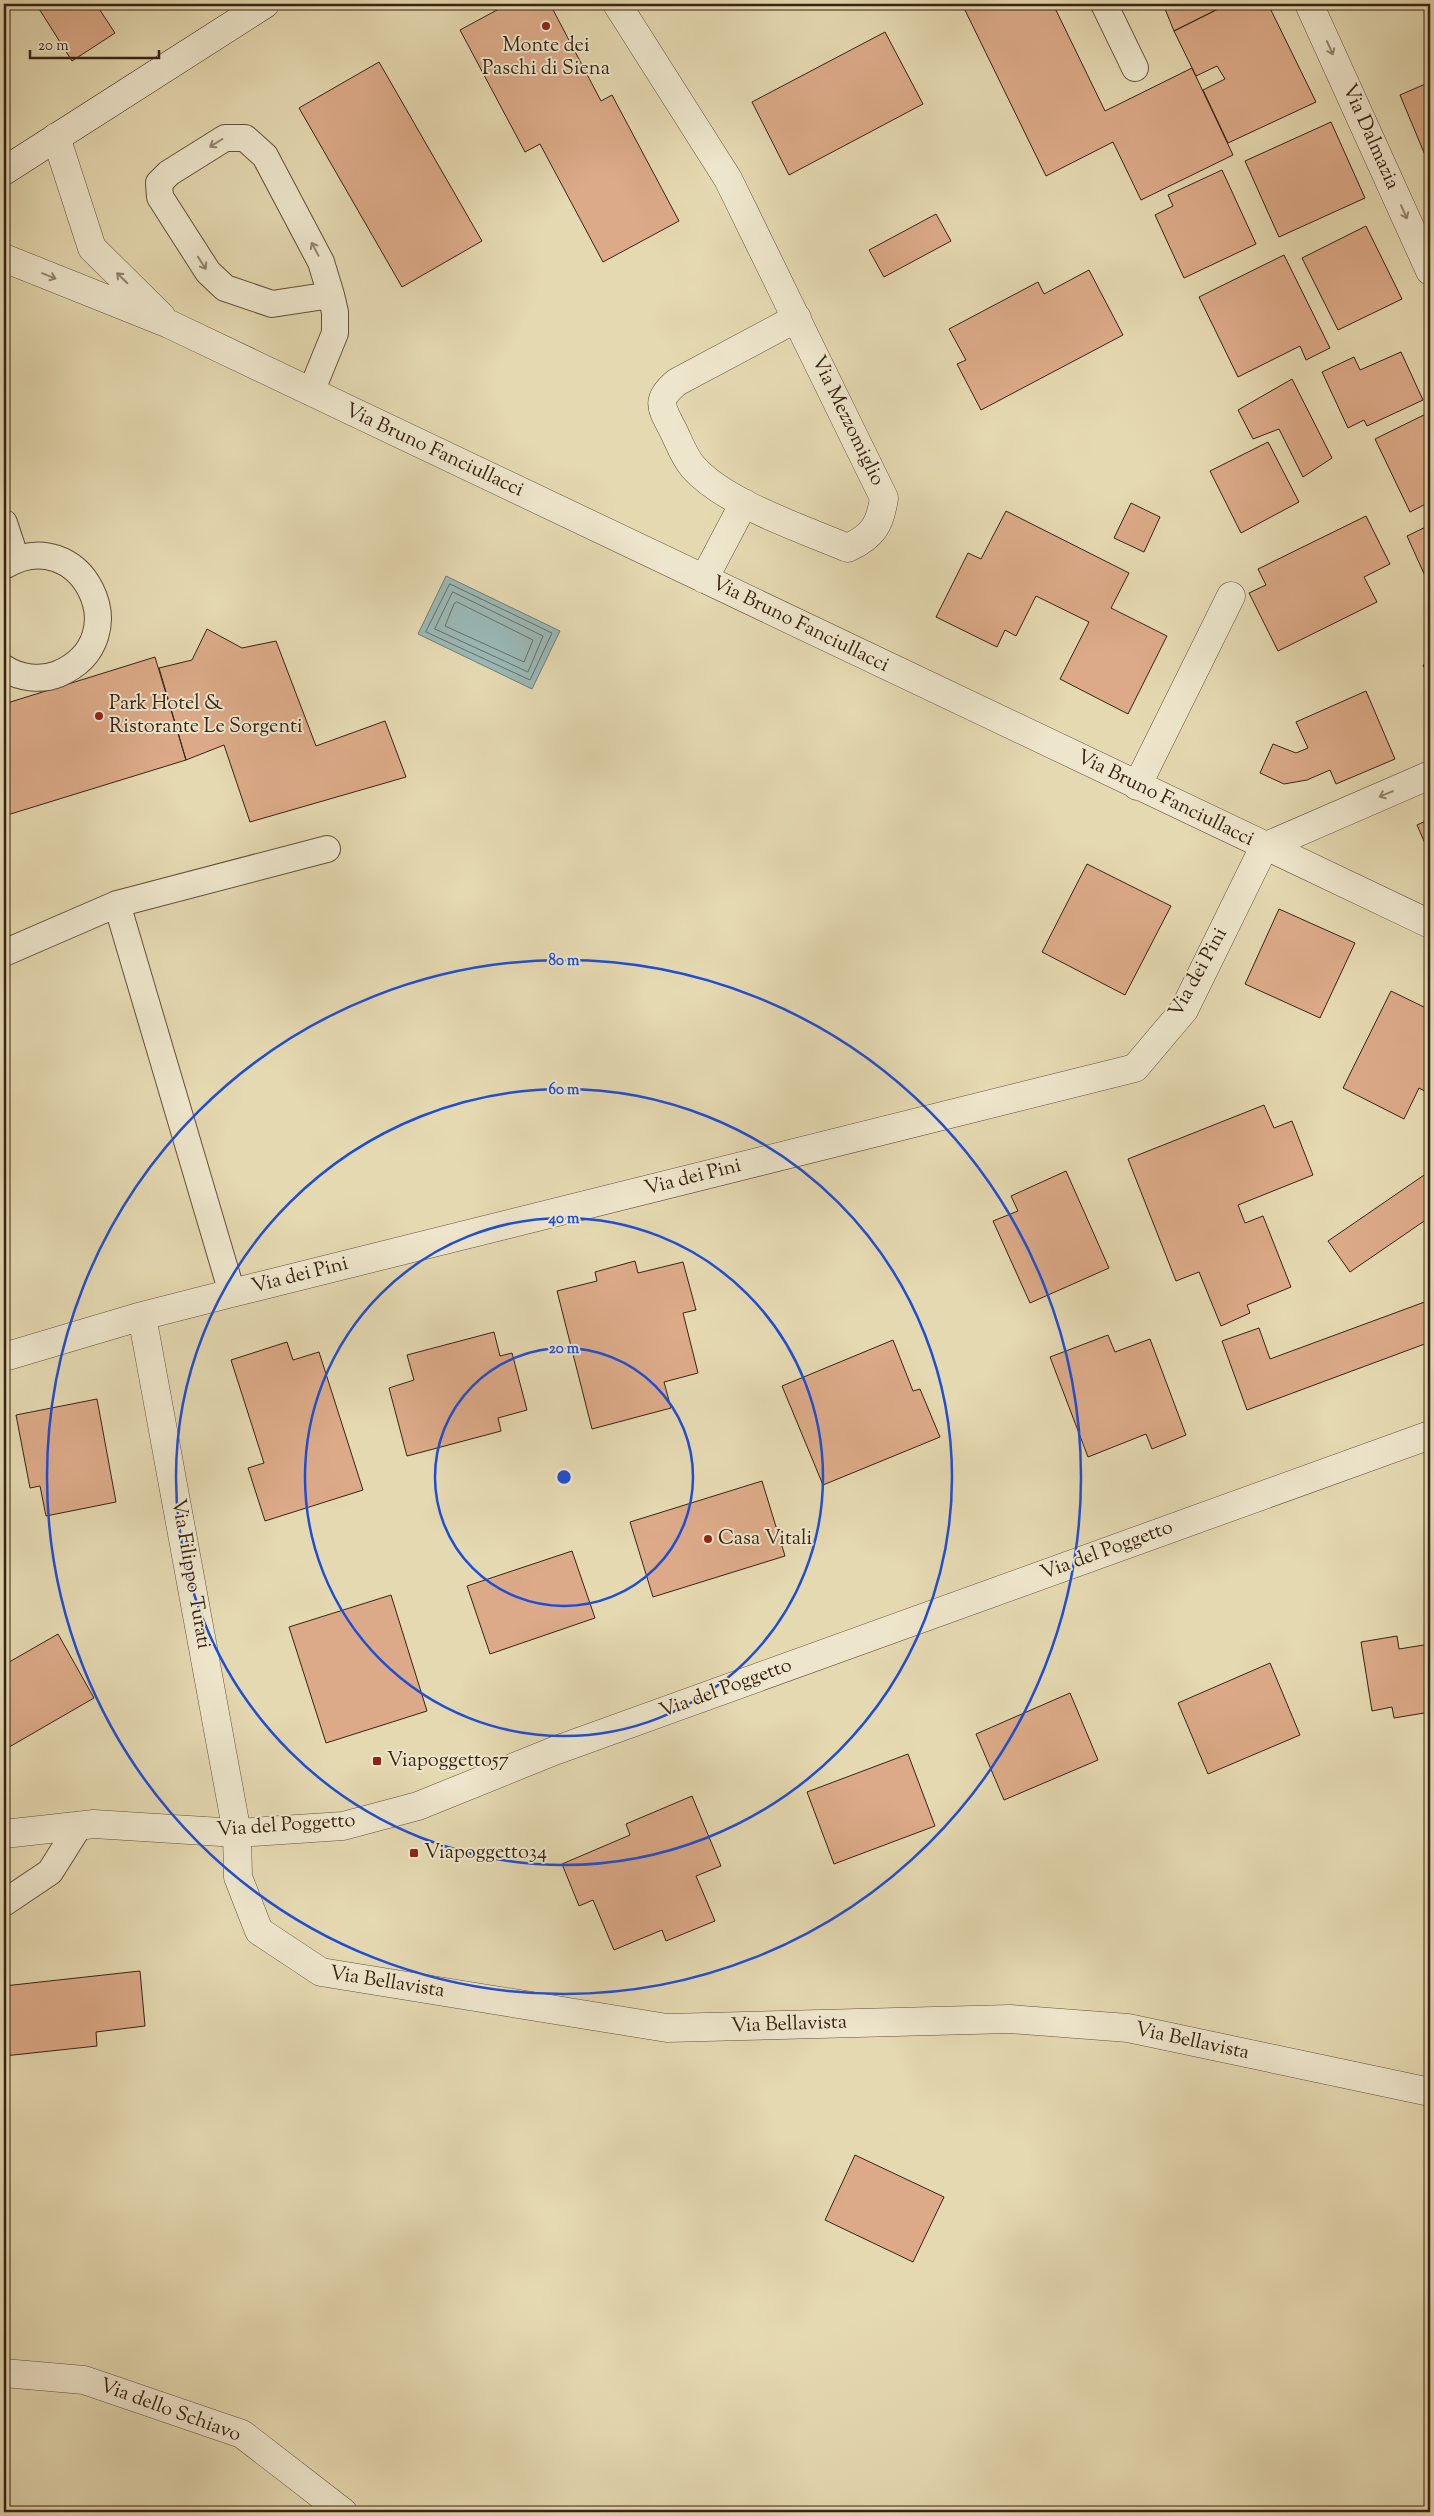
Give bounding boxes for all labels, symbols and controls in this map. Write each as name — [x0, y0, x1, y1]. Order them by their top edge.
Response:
marker: Monte dei Paschi di Siena — [540, 20, 552, 32]
scale bar — [30, 28, 159, 60]
place label: Monte dei Paschi di Siena — [482, 32, 610, 84]
text: 20 m — [38, 36, 69, 57]
one-way arrow — [1325, 40, 1335, 55]
street label: Via Dalmazia — [1334, 79, 1406, 195]
one-way arrow — [210, 139, 224, 149]
one-way arrow — [1399, 204, 1409, 219]
one-way arrow — [309, 243, 319, 257]
one-way arrow — [197, 256, 207, 270]
one-way arrow — [41, 272, 56, 281]
one-way arrow — [116, 272, 128, 284]
street label: Via Mezzomiglio — [803, 351, 891, 491]
street label: Via Bruno Fanciullacci — [340, 397, 528, 505]
street label: Via Bruno Fanciullacci — [706, 569, 894, 681]
place label: Park Hotel & Ristorante Le Sorgenti — [109, 690, 303, 742]
marker: Park Hotel & Ristorante Le Sorgenti — [93, 710, 105, 722]
street label: Via Bruno Fanciullacci — [1071, 743, 1259, 855]
one-way arrow — [1378, 790, 1394, 799]
street label: Via dei Pini — [1162, 923, 1236, 1023]
text: 80 m — [548, 951, 580, 972]
text: 60 m — [549, 1080, 580, 1101]
street label: Via dei Pini — [642, 1152, 745, 1204]
text: 40 m — [548, 1209, 580, 1230]
street label: Via dei Pini — [249, 1250, 352, 1302]
text: 20 m — [549, 1339, 580, 1360]
centre of rings — [555, 1468, 573, 1486]
street label: Via Filippo Turati — [163, 1497, 218, 1652]
street label: Via del Poggetto — [1037, 1514, 1177, 1588]
place label: Casa Vitali — [718, 1525, 813, 1554]
marker: Casa Vitali — [702, 1533, 714, 1545]
street label: Via del Poggetto — [656, 1652, 796, 1726]
place label: Viapoggetto57 — [387, 1747, 509, 1776]
marker: Viapoggetto57 — [371, 1755, 383, 1767]
street label: Via del Poggetto — [216, 1807, 356, 1845]
place label: Viapoggetto34 — [424, 1839, 547, 1868]
marker: Viapoggetto34 — [408, 1847, 420, 1859]
street label: Via Bellavista — [327, 1960, 447, 2006]
street label: Via Bellavista — [730, 2008, 848, 2042]
street label: Via Bellavista — [1132, 2016, 1252, 2068]
street label: Via dello Schiavo — [95, 2372, 245, 2450]

